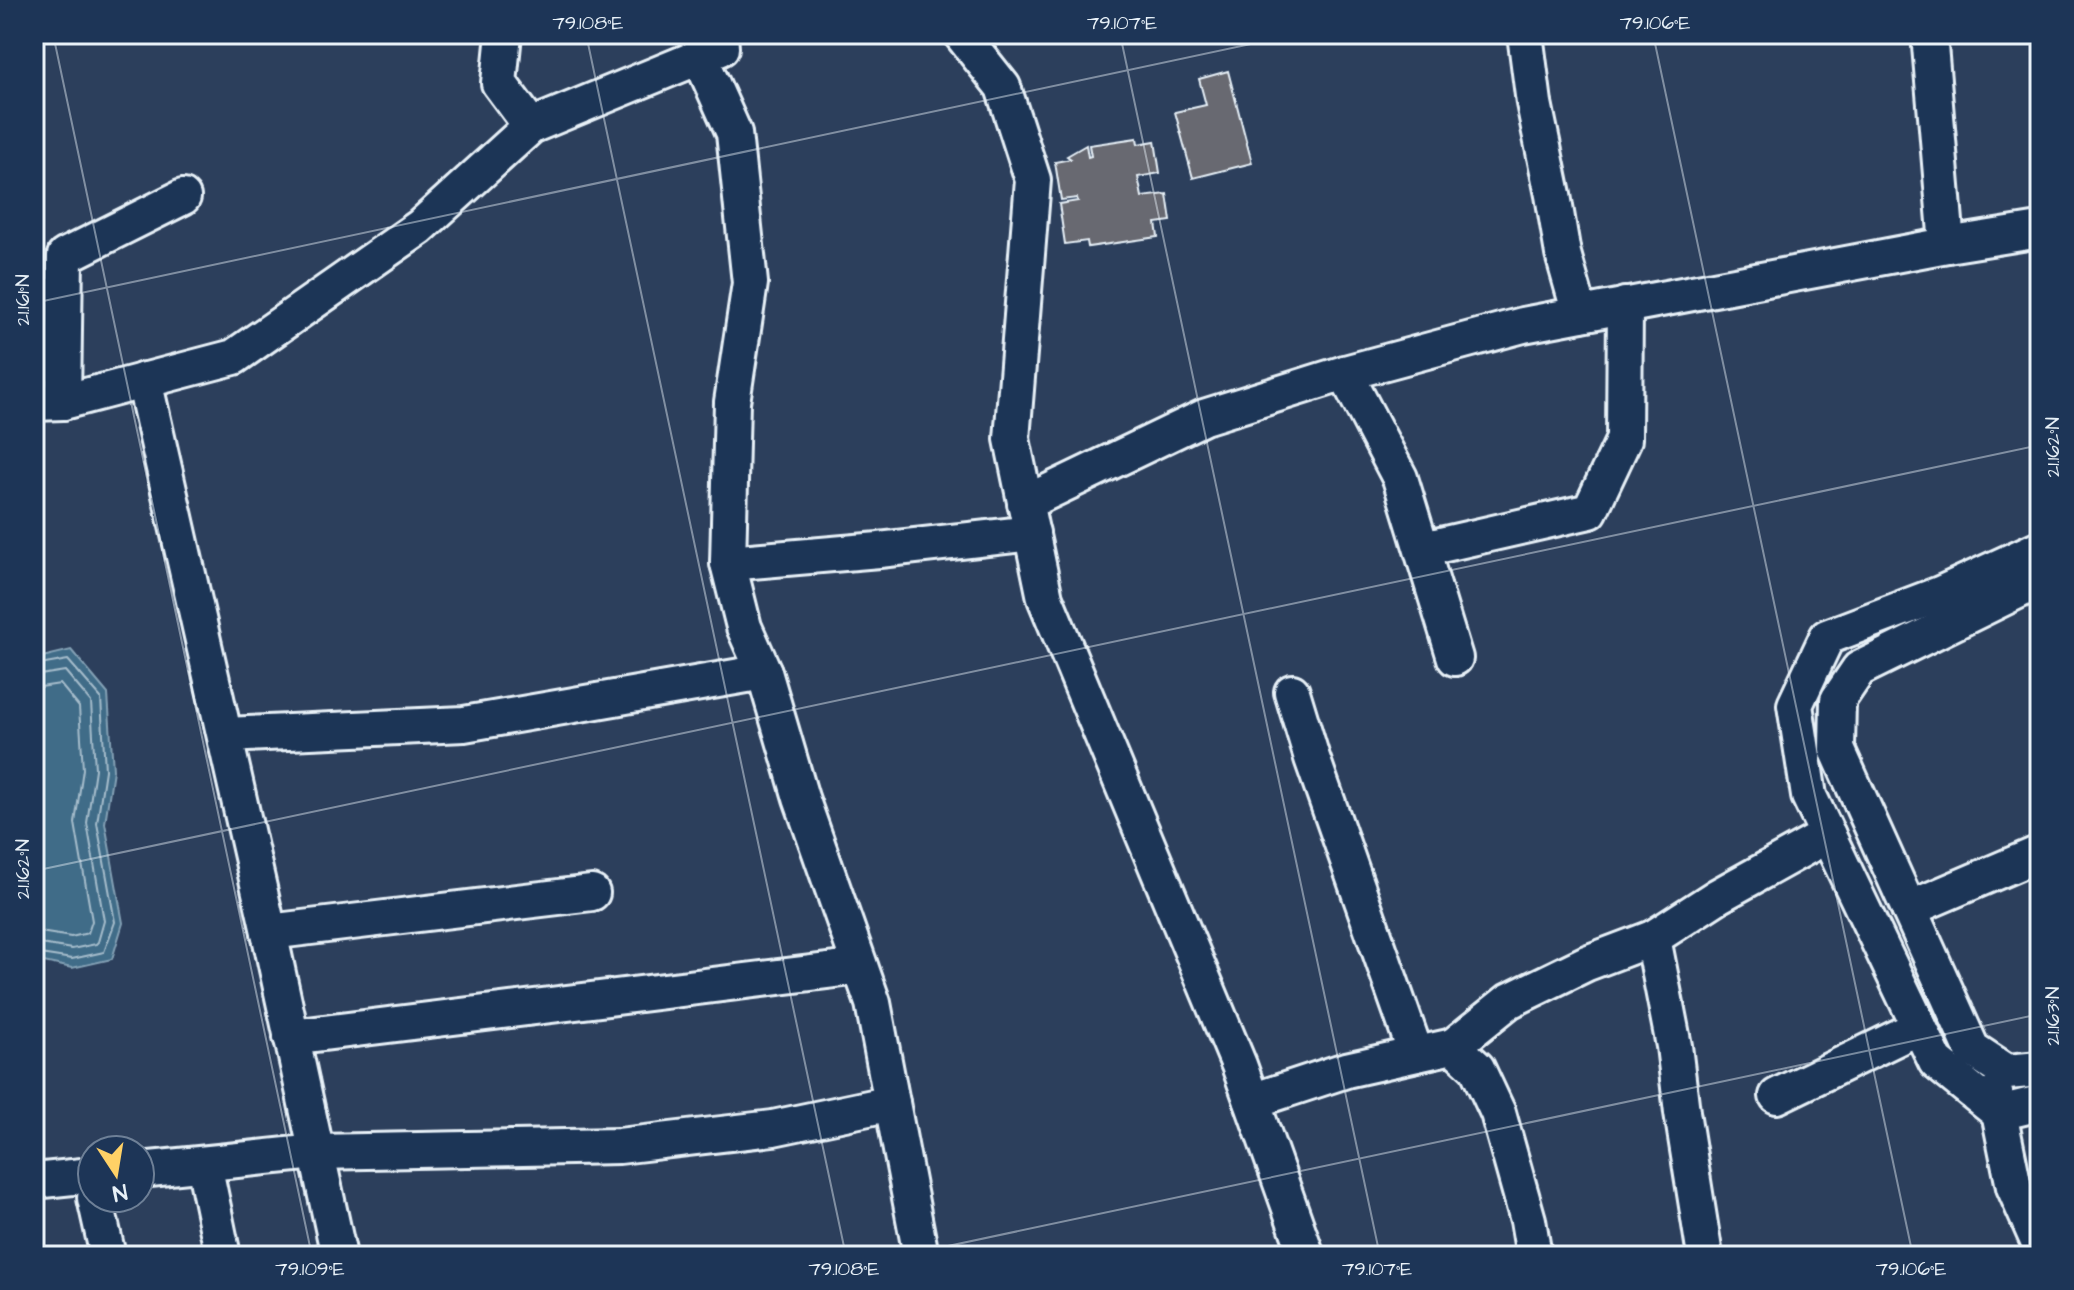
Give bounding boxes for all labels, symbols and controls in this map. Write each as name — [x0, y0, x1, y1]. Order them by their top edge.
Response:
text: 79.108°E — [553, 9, 624, 37]
text: 79.107°E — [1087, 9, 1157, 37]
text: 79.106°E — [1620, 9, 1690, 37]
text: 21.161°N — [9, 274, 37, 326]
text: 21.162°N — [2039, 417, 2067, 477]
text: 21.162°N — [9, 839, 37, 899]
text: 21.163°N — [2039, 986, 2067, 1046]
north arrow — [76, 1134, 156, 1214]
text: N — [110, 1176, 130, 1209]
text: 79.109°E — [275, 1255, 345, 1283]
text: 79.108°E — [809, 1255, 880, 1283]
text: 79.107°E — [1342, 1255, 1412, 1283]
text: 79.106°E — [1876, 1255, 1946, 1283]

